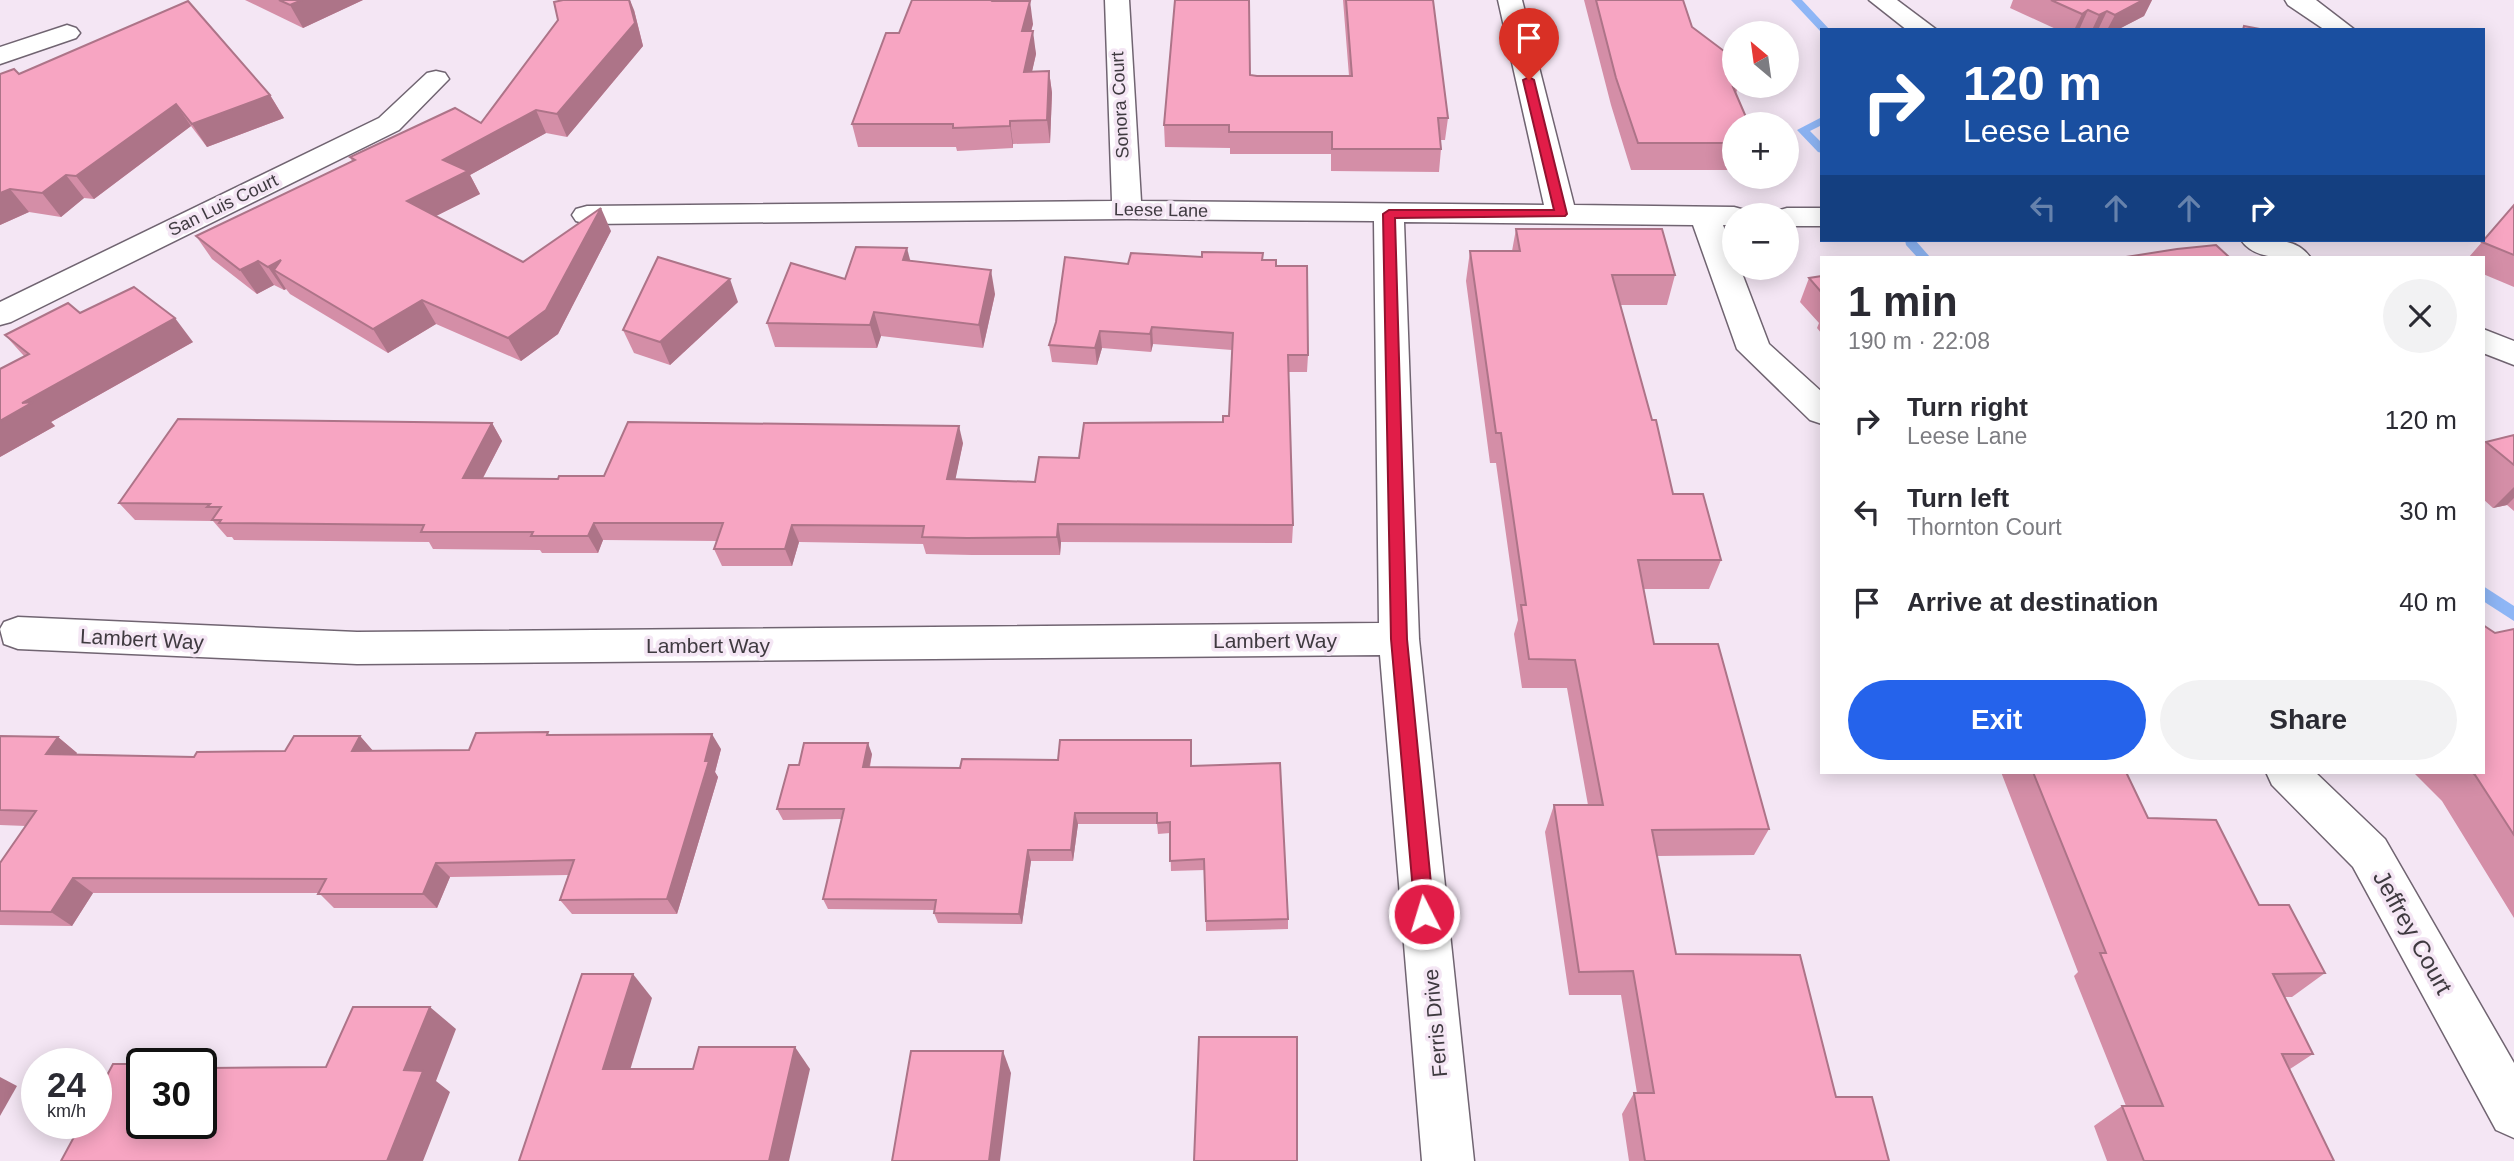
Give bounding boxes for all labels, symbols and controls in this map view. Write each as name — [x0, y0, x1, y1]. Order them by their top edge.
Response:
pin — [1499, 8, 1559, 80]
icon: arrive — [1510, 19, 1548, 57]
north arrow — [1722, 21, 1799, 98]
map controls — [1722, 21, 1799, 280]
street label: Sonora Court — [1107, 51, 1133, 159]
icon: right — [1848, 56, 1939, 147]
text: 120 m — [1963, 56, 2102, 110]
button: + — [1722, 112, 1799, 189]
text: Leese Lane — [1963, 113, 2130, 149]
street label: San Luis Court — [165, 170, 281, 240]
icon: left — [2024, 189, 2062, 227]
icon: ahead — [2097, 189, 2135, 227]
icon: ahead — [2170, 189, 2208, 227]
icon: right — [2243, 189, 2281, 227]
street label: Leese Lane — [1114, 199, 1208, 221]
button: − — [1722, 203, 1799, 280]
text: 1 min — [1848, 278, 1958, 325]
button: close — [2383, 279, 2457, 353]
text: 190 m · 22:08 — [1848, 328, 1990, 354]
text: Turn right — [1907, 392, 2028, 422]
icon: right — [1848, 402, 1886, 440]
text: 120 m — [2385, 405, 2457, 435]
text: Leese Lane — [1907, 423, 2027, 449]
text: Turn left — [1907, 483, 2009, 513]
icon: left — [1848, 493, 1886, 531]
text: 30 m — [2399, 496, 2457, 526]
text: Thornton Court — [1907, 514, 2062, 540]
icon: arrive — [1848, 584, 1886, 622]
text: Arrive at destination — [1907, 587, 2158, 617]
text: 40 m — [2399, 587, 2457, 617]
street label: Lambert Way — [79, 624, 205, 654]
street label: Lambert Way — [1213, 629, 1338, 652]
street label: Lambert Way — [646, 634, 771, 657]
button: Exit — [1848, 680, 2146, 760]
button: Share — [2160, 680, 2457, 760]
street label: Jeffrey Court — [2368, 866, 2458, 999]
position arrow — [1387, 877, 1461, 951]
street label: Ferris Drive — [1419, 968, 1451, 1078]
speed limit sign: 30 — [126, 1048, 217, 1139]
text: 24 — [47, 1065, 86, 1104]
text: km/h — [47, 1101, 86, 1121]

